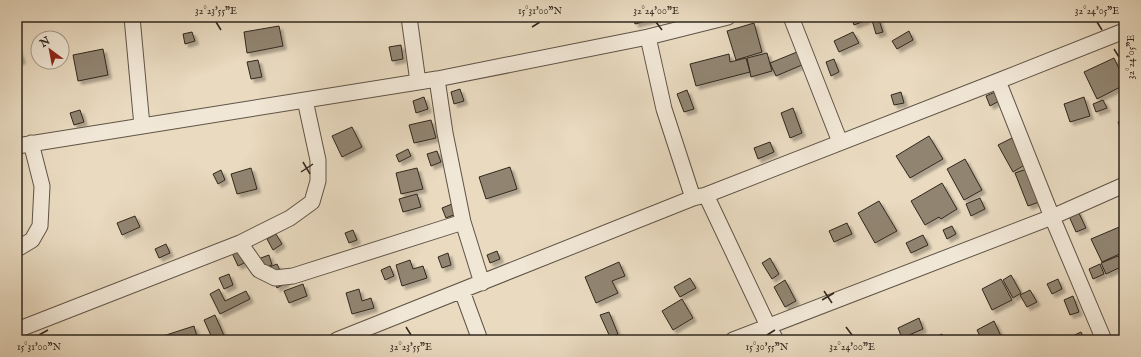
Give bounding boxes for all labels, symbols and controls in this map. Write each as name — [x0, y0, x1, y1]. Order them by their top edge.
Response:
text: 32°23'55"E — [195, 5, 237, 18]
text: 15°31'00"N — [518, 5, 562, 18]
text: 32°24'00"E — [633, 5, 679, 18]
text: 32°24'05"E — [1075, 5, 1119, 18]
north arrow — [30, 30, 70, 70]
text: N — [37, 34, 53, 51]
text: 32°24'05"E — [1125, 35, 1138, 79]
text: 15°31'00"N — [17, 341, 61, 354]
text: 32°23'55"E — [390, 341, 432, 354]
text: 15°30'55"N — [746, 341, 789, 354]
text: 32°24'00"E — [829, 341, 875, 354]

